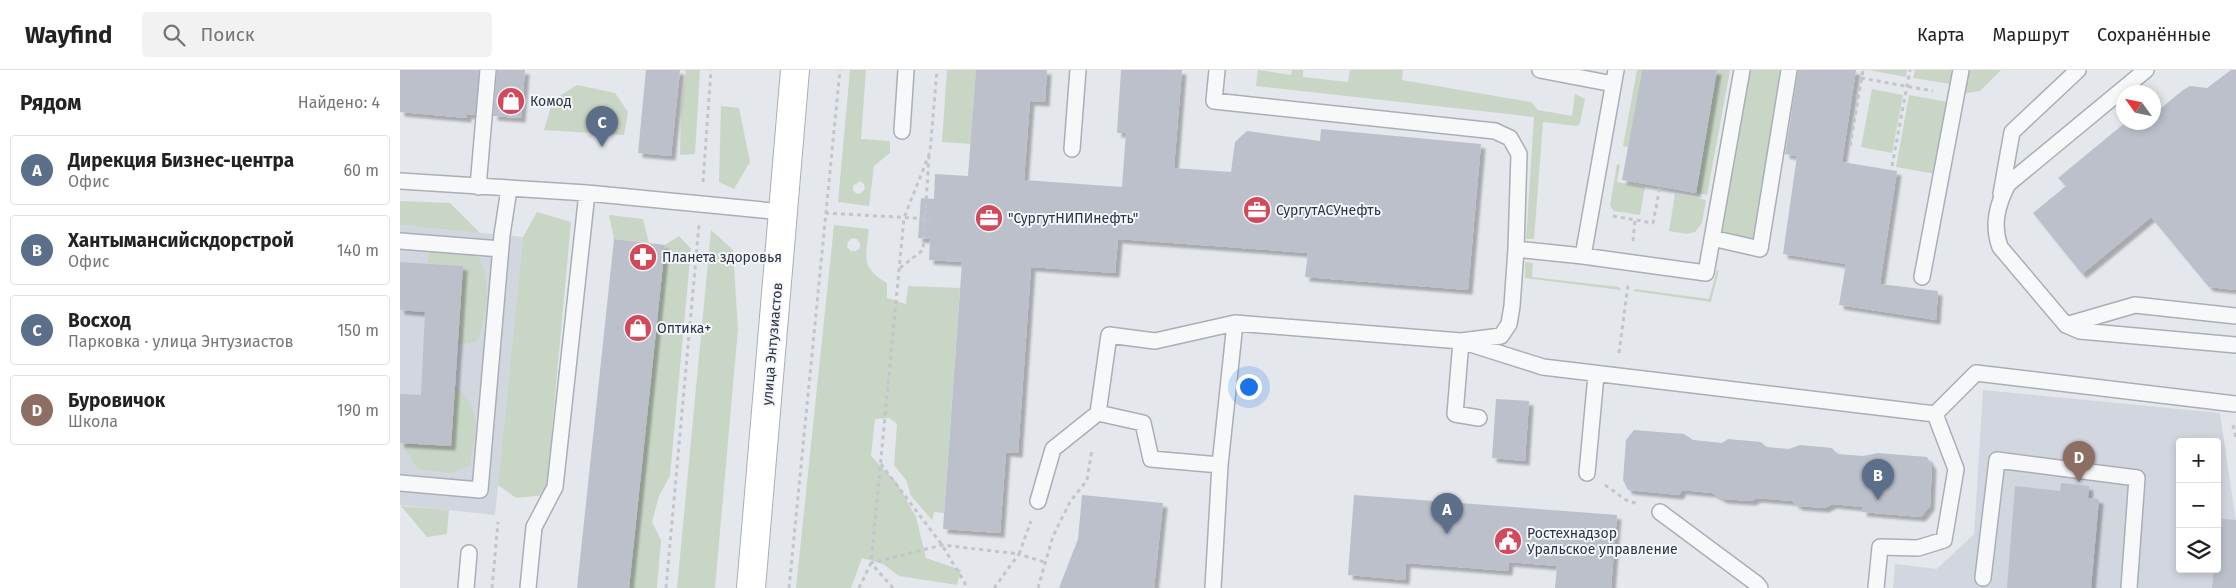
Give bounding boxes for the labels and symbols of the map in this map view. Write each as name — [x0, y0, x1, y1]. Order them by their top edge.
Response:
north arrow — [2116, 85, 2161, 130]
shop icon: Комод — [496, 86, 526, 116]
place label: Комод — [530, 93, 572, 110]
pin: C — [586, 106, 618, 147]
office icon: СургутАСУнефть — [1242, 195, 1272, 225]
place label: СургутАСУнефть — [1276, 202, 1381, 219]
office icon: "СургутНИПИнефть" — [974, 203, 1004, 233]
place label: "СургутНИПИнефть" — [1008, 210, 1138, 227]
pharmacy icon: Планета здоровья — [628, 242, 658, 272]
place label: Планета здоровья — [662, 249, 782, 266]
street label: улица Энтузиастов — [759, 282, 786, 406]
shop icon: Оптика+ — [623, 313, 653, 343]
place label: Оптика+ — [657, 320, 711, 337]
your location — [1236, 374, 1262, 400]
pin: D — [2063, 441, 2095, 482]
pin: B — [1862, 459, 1894, 500]
pin: A — [1431, 493, 1463, 534]
place label: Ростехнадзор Уральское управление — [1527, 525, 1678, 558]
public building icon: Ростехнадзор Уральское управление — [1493, 526, 1523, 556]

